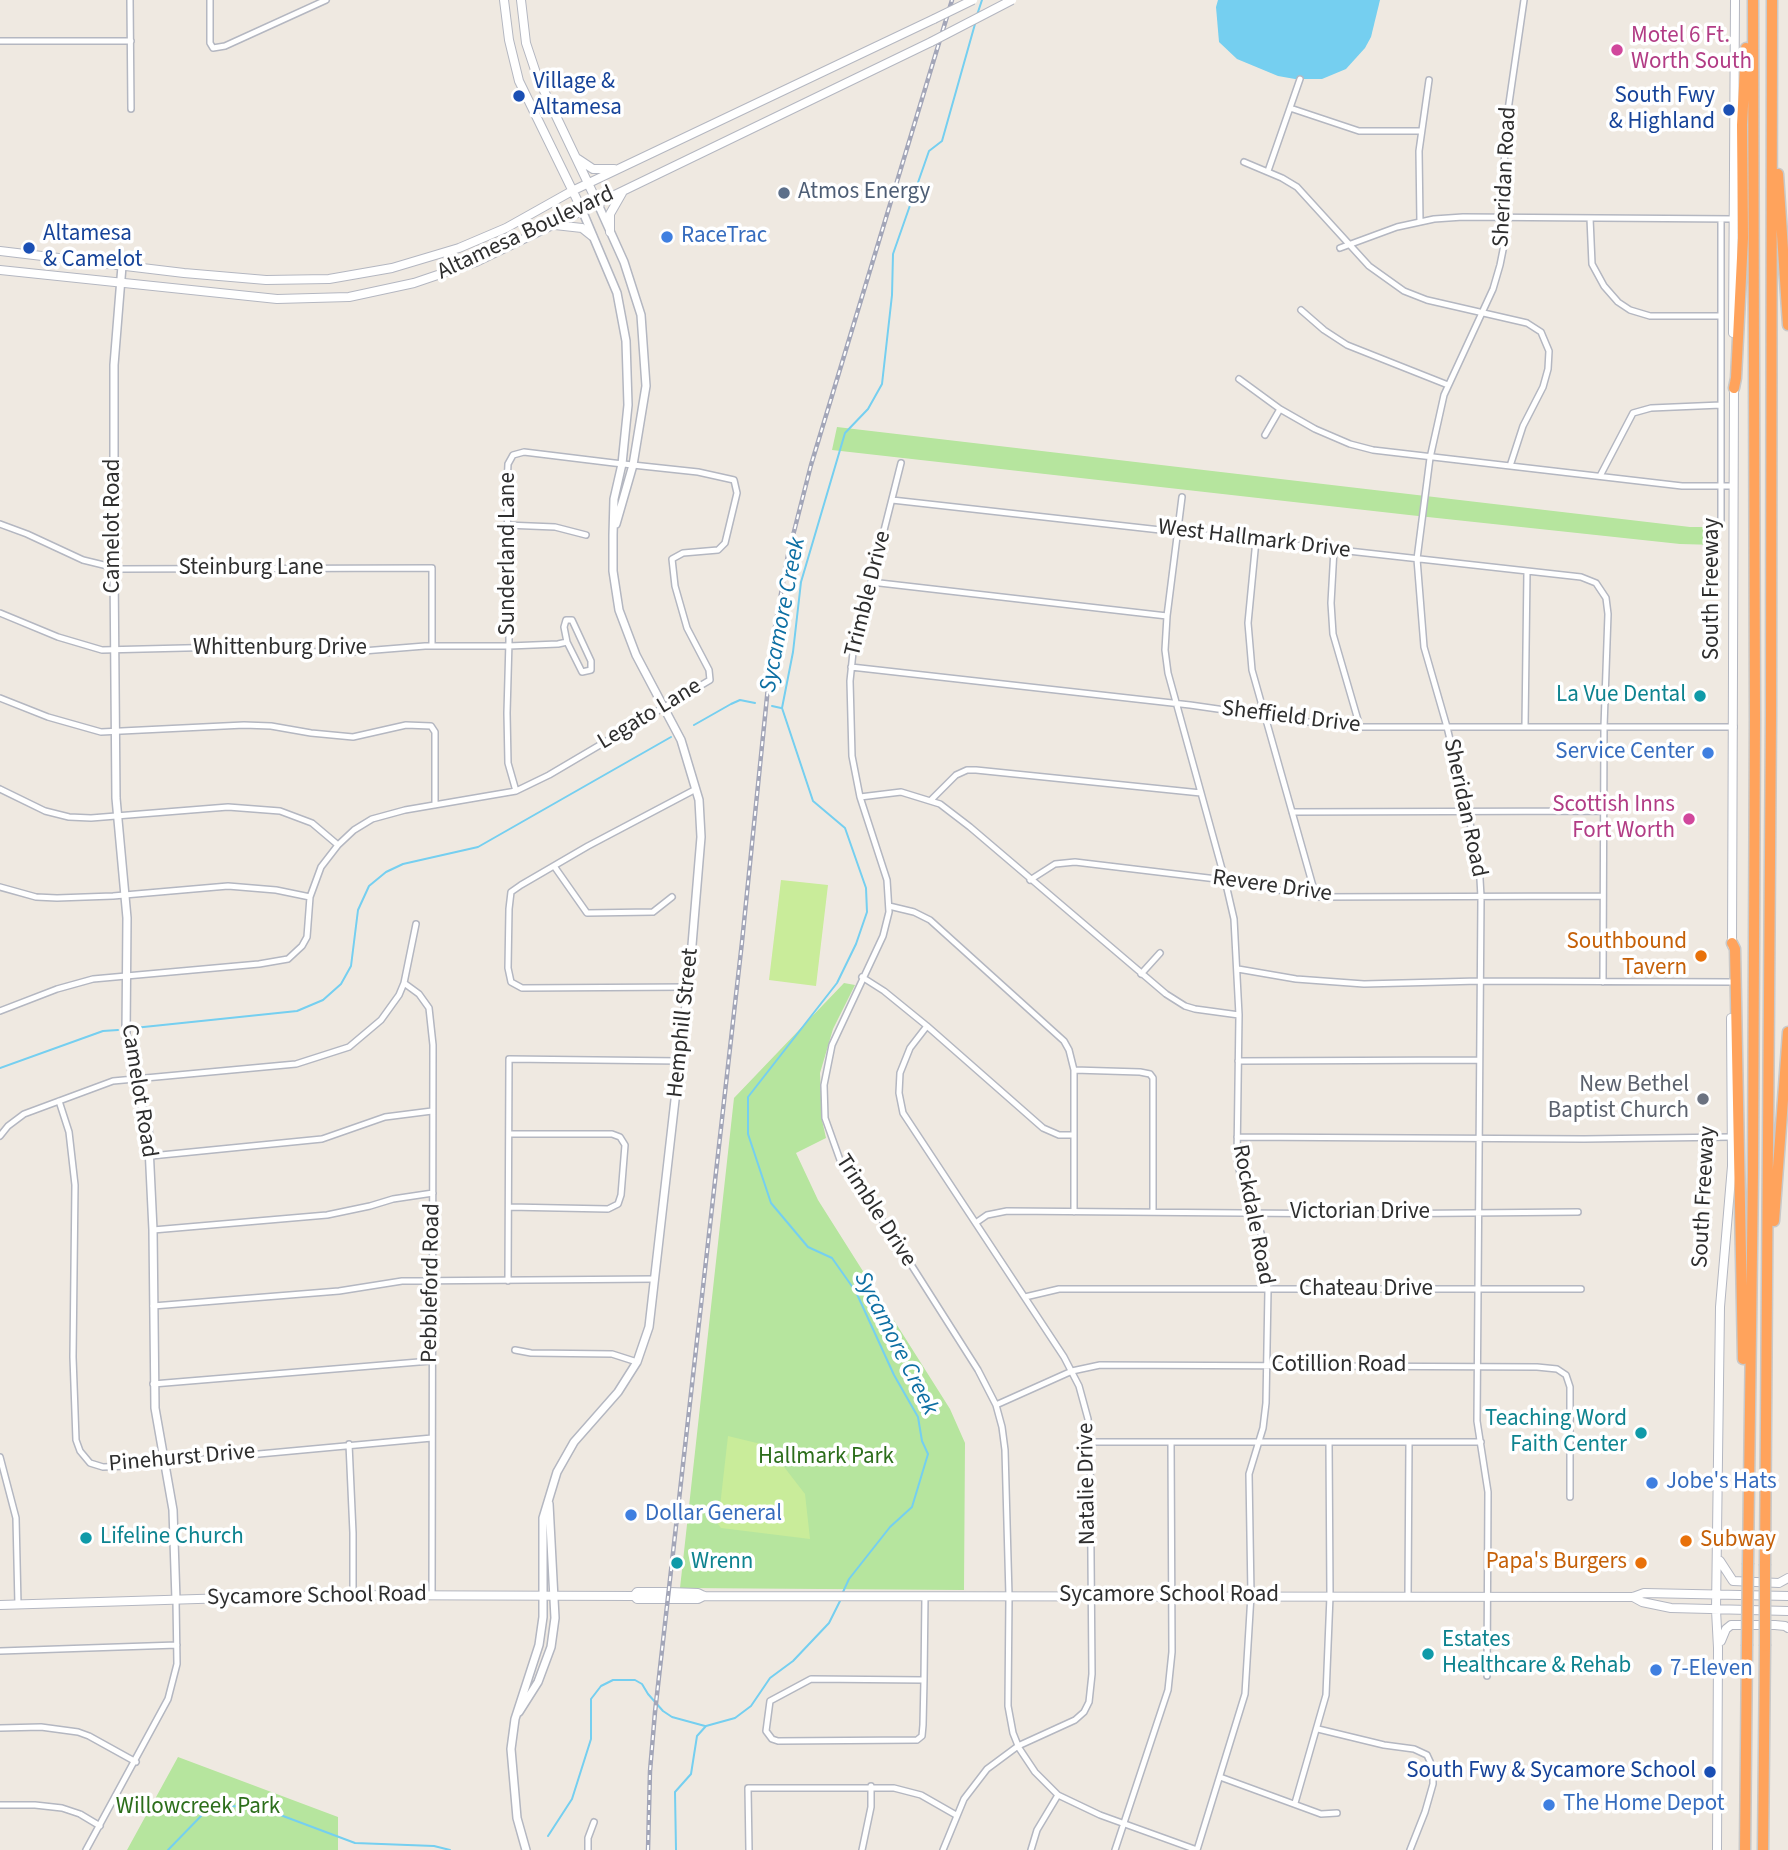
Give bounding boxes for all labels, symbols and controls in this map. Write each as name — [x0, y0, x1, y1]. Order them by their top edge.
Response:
place label: Motel 6 Ft. Worth South — [1631, 23, 1752, 77]
marker: Motel 6 Ft. Worth South — [1609, 42, 1625, 58]
place label: Village & Altamesa — [533, 69, 622, 123]
place label: South Fwy & Highland — [1609, 83, 1715, 137]
marker: Village & Altamesa — [511, 88, 527, 104]
marker: South Fwy & Highland — [1721, 102, 1737, 118]
street label: Sheridan Road — [1489, 106, 1523, 248]
place label: Atmos Energy — [798, 179, 930, 207]
street label: Altamesa Boulevard — [433, 181, 619, 287]
marker: Atmos Energy — [776, 185, 792, 201]
place label: Altamesa & Camelot — [43, 221, 143, 275]
place label: RaceTrac — [681, 223, 767, 251]
marker: RaceTrac — [659, 229, 675, 245]
marker: Altamesa & Camelot — [21, 240, 37, 256]
street label: Camelot Road — [100, 459, 128, 593]
street label: Sunderland Lane — [495, 472, 523, 636]
street label: West Hallmark Drive — [1156, 514, 1352, 566]
street label: South Freeway — [1699, 518, 1727, 660]
street label: Trimble Drive — [840, 528, 898, 660]
water label: Sycamore Creek — [755, 535, 813, 695]
street label: Steinburg Lane — [179, 555, 323, 583]
street label: Whittenburg Drive — [193, 635, 367, 663]
street label: Legato Lane — [593, 673, 707, 757]
place label: La Vue Dental — [1556, 682, 1686, 710]
marker: La Vue Dental — [1692, 688, 1708, 704]
street label: Sheffield Drive — [1220, 696, 1362, 740]
street label: Sheridan Road — [1436, 736, 1492, 880]
place label: Service Center — [1555, 739, 1694, 767]
marker: Service Center — [1700, 745, 1716, 761]
place label: Scottish Inns Fort Worth — [1552, 792, 1675, 846]
marker: Scottish Inns Fort Worth — [1681, 811, 1697, 827]
street label: Revere Drive — [1211, 865, 1333, 909]
place label: Southbound Tavern — [1566, 929, 1687, 983]
street label: Hemphill Street — [662, 947, 706, 1099]
marker: Southbound Tavern — [1693, 948, 1709, 964]
street label: Camelot Road — [114, 1022, 162, 1160]
place label: New Bethel Baptist Church — [1548, 1072, 1689, 1126]
marker: New Bethel Baptist Church — [1695, 1091, 1711, 1107]
street label: South Freeway — [1687, 1125, 1723, 1269]
street label: Rockdale Road — [1225, 1142, 1279, 1288]
street label: Trimble Drive — [828, 1150, 922, 1272]
street label: Victorian Drive — [1290, 1199, 1430, 1227]
street label: Pebbleford Road — [417, 1203, 447, 1363]
water label: Sycamore Creek — [846, 1267, 944, 1421]
street label: Chateau Drive — [1299, 1276, 1433, 1304]
street label: Cotillion Road — [1271, 1352, 1407, 1380]
place label: Teaching Word Faith Center — [1485, 1406, 1627, 1460]
street label: Natalie Drive — [1073, 1423, 1103, 1545]
marker: Teaching Word Faith Center — [1633, 1425, 1649, 1441]
street label: Pinehurst Drive — [108, 1439, 256, 1479]
park label: Hallmark Park — [758, 1444, 894, 1472]
place label: Jobe's Hats — [1666, 1469, 1777, 1497]
marker: Jobe's Hats — [1644, 1475, 1660, 1491]
place label: Dollar General — [645, 1501, 782, 1529]
marker: Dollar General — [623, 1507, 639, 1523]
place label: Lifeline Church — [100, 1524, 244, 1552]
place label: Subway — [1700, 1527, 1776, 1555]
marker: Lifeline Church — [78, 1530, 94, 1546]
marker: Subway — [1678, 1533, 1694, 1549]
place label: Wrenn — [691, 1549, 753, 1577]
place label: Papa's Burgers — [1486, 1549, 1627, 1577]
marker: Wrenn — [669, 1555, 685, 1571]
marker: Papa's Burgers — [1633, 1555, 1649, 1571]
street label: Sycamore School Road — [207, 1581, 427, 1613]
street label: Sycamore School Road — [1059, 1582, 1279, 1610]
place label: Estates Healthcare & Rehab — [1442, 1627, 1631, 1681]
marker: Estates Healthcare & Rehab — [1420, 1646, 1436, 1662]
place label: 7-Eleven — [1670, 1656, 1753, 1684]
marker: 7-Eleven — [1648, 1662, 1664, 1678]
place label: South Fwy & Sycamore School — [1406, 1758, 1696, 1786]
marker: South Fwy & Sycamore School — [1702, 1764, 1718, 1780]
place label: The Home Depot — [1563, 1791, 1725, 1819]
park label: Willowcreek Park — [116, 1794, 280, 1822]
marker: The Home Depot — [1541, 1797, 1557, 1813]

